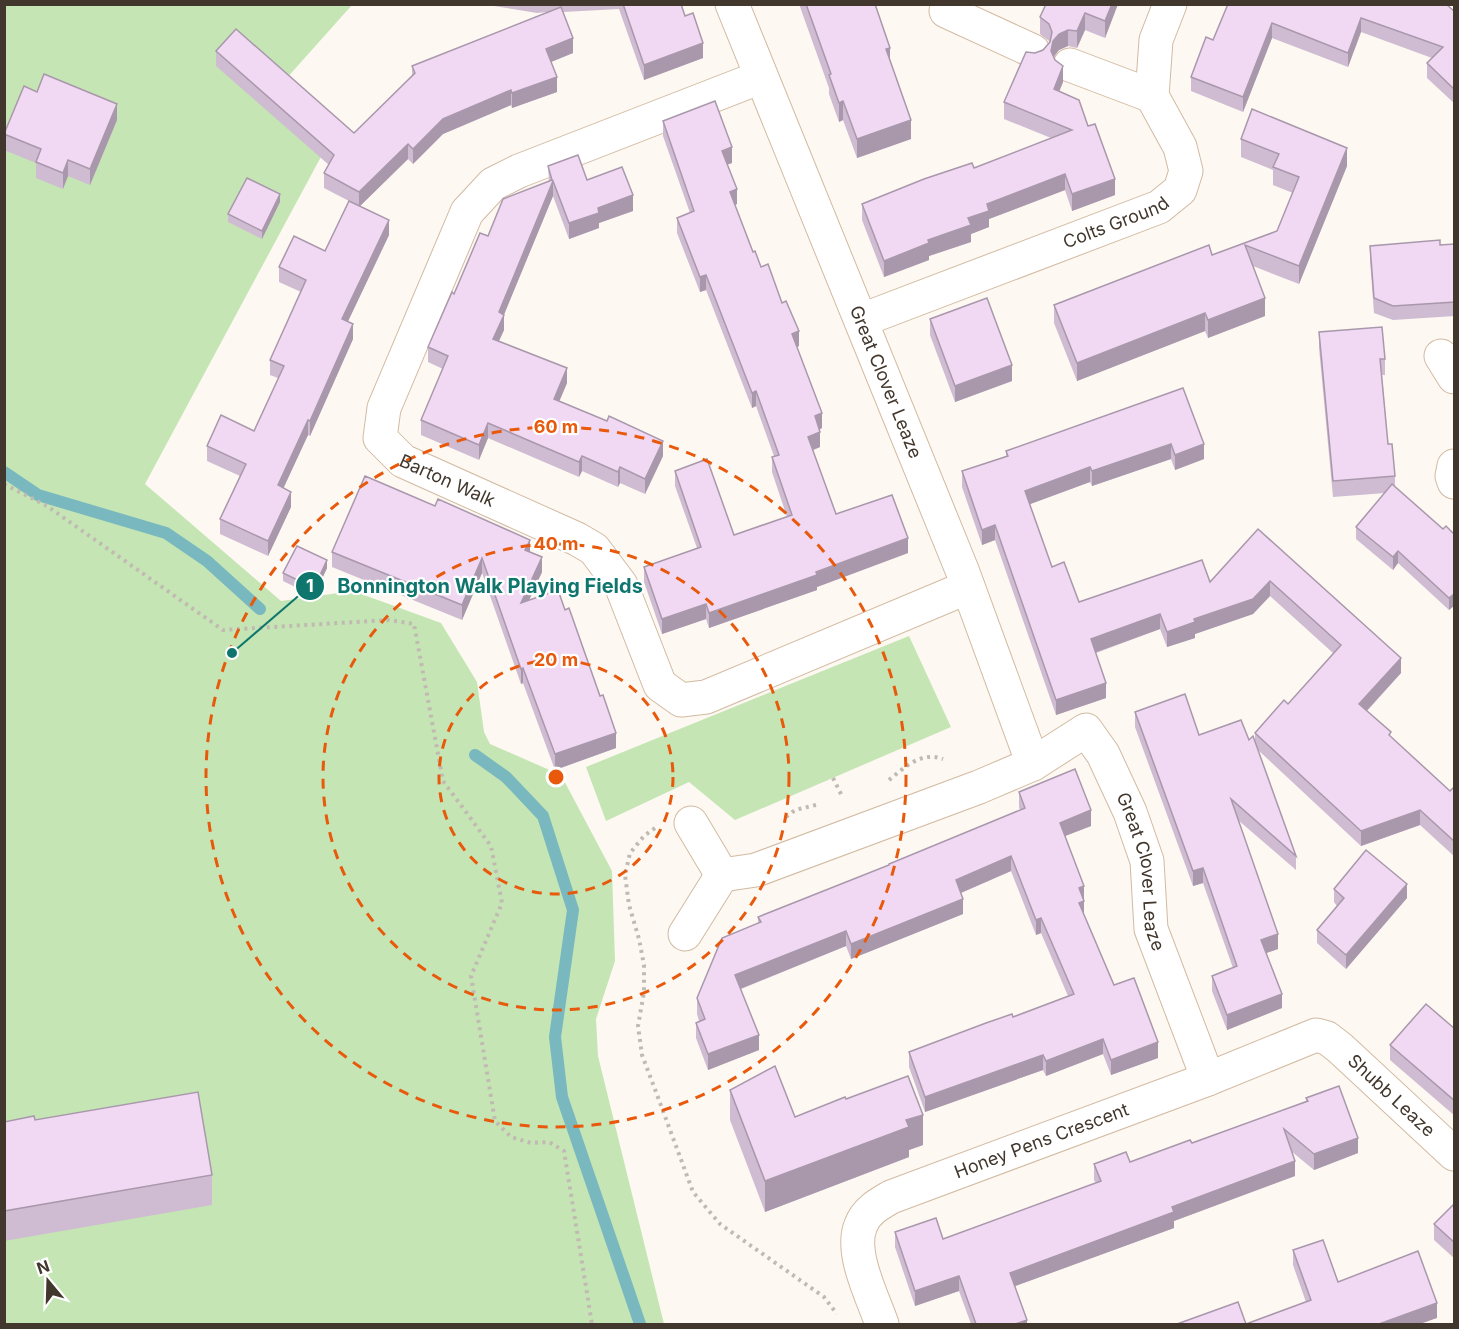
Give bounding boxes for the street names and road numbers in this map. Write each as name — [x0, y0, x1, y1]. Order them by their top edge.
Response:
street label: Colts Ground — [1060, 192, 1173, 253]
street label: Great Clover Leaze — [846, 302, 926, 461]
street label: Barton Walk — [396, 450, 499, 511]
street label: Great Clover Leaze — [1112, 789, 1169, 954]
street label: Shubb Leaze — [1344, 1050, 1439, 1141]
street label: Honey Pens Crescent — [951, 1098, 1132, 1182]

